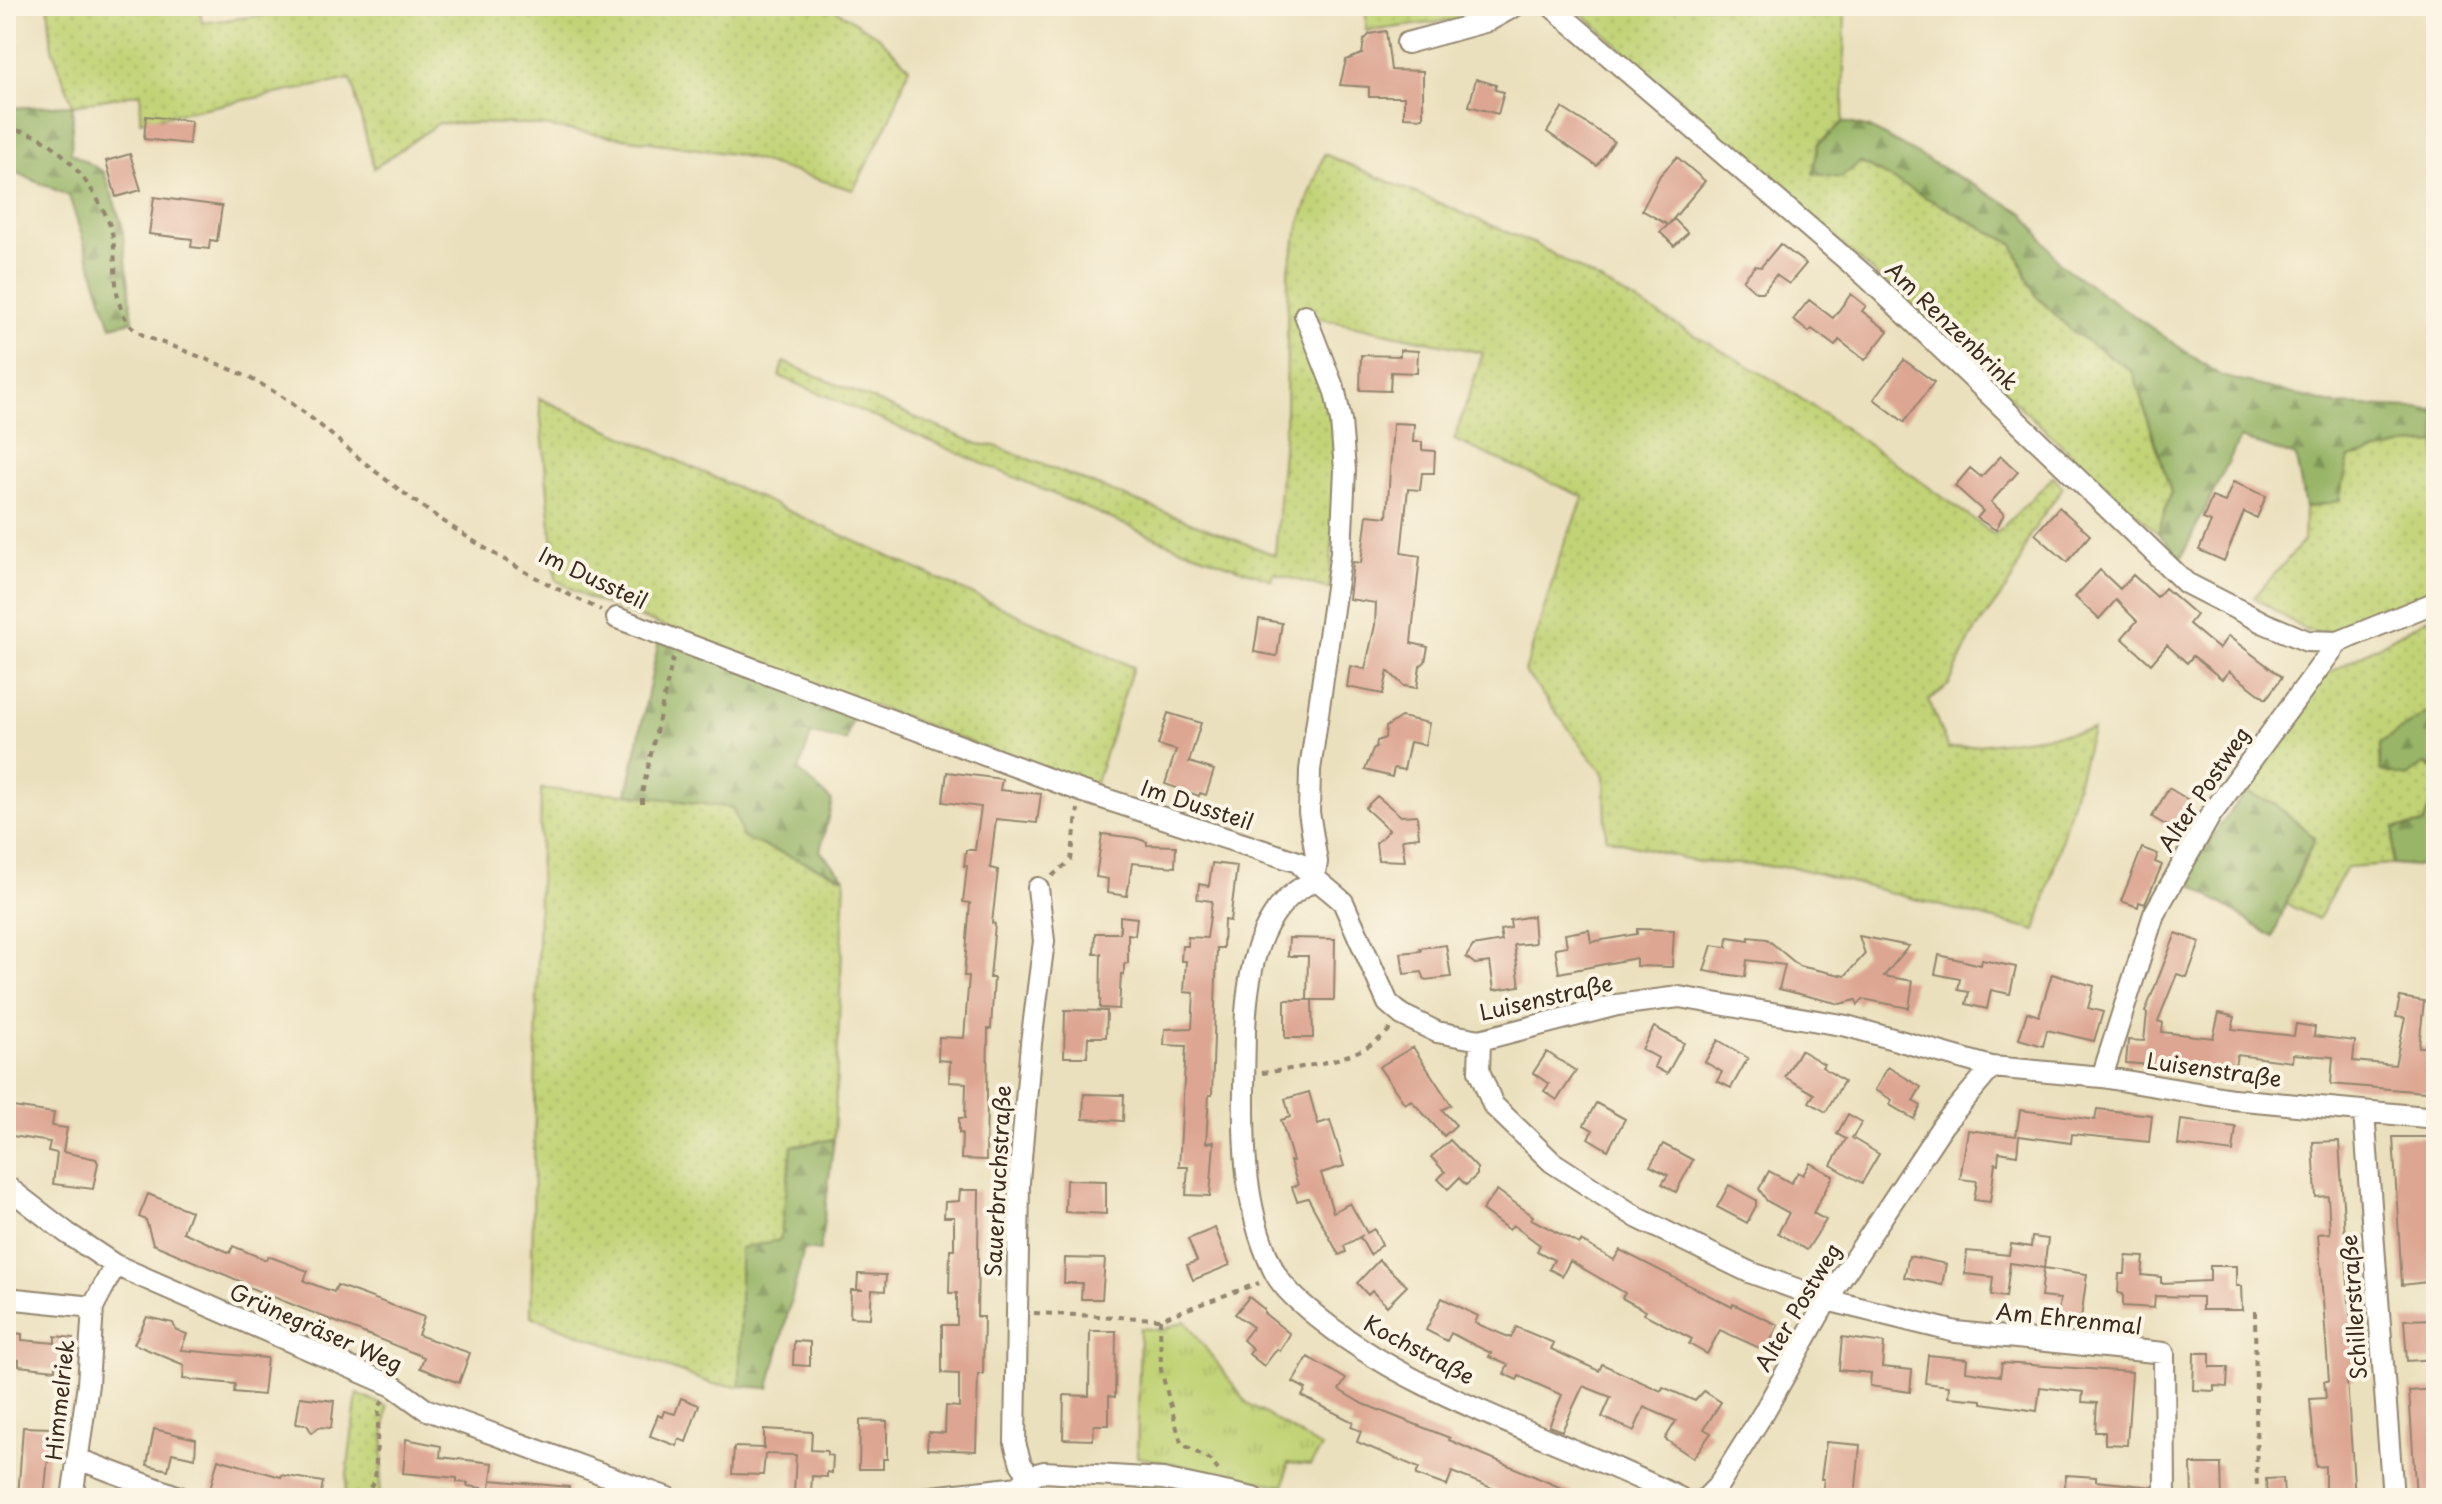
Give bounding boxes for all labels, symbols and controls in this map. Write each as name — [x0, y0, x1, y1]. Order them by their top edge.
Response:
street label: Am Renzenbrink — [1879, 253, 2027, 397]
street label: Im Dussteil — [534, 537, 653, 616]
street label: Alter Postweg — [2149, 719, 2257, 857]
street label: Im Dussteil — [1137, 770, 1258, 837]
street label: Luisenstraße — [1476, 965, 1616, 1028]
street label: Luisenstraße — [2145, 1043, 2284, 1094]
street label: Sauerbruchstraße — [975, 1084, 1018, 1278]
street label: Schillerstraße — [2331, 1233, 2374, 1381]
street label: Alter Postweg — [1745, 1236, 1848, 1377]
street label: Grünegräser Weg — [225, 1274, 408, 1380]
street label: Am Ehrenmal — [1995, 1293, 2144, 1342]
street label: Kochstraße — [1358, 1306, 1481, 1392]
street label: Himmelriek — [36, 1338, 81, 1462]

